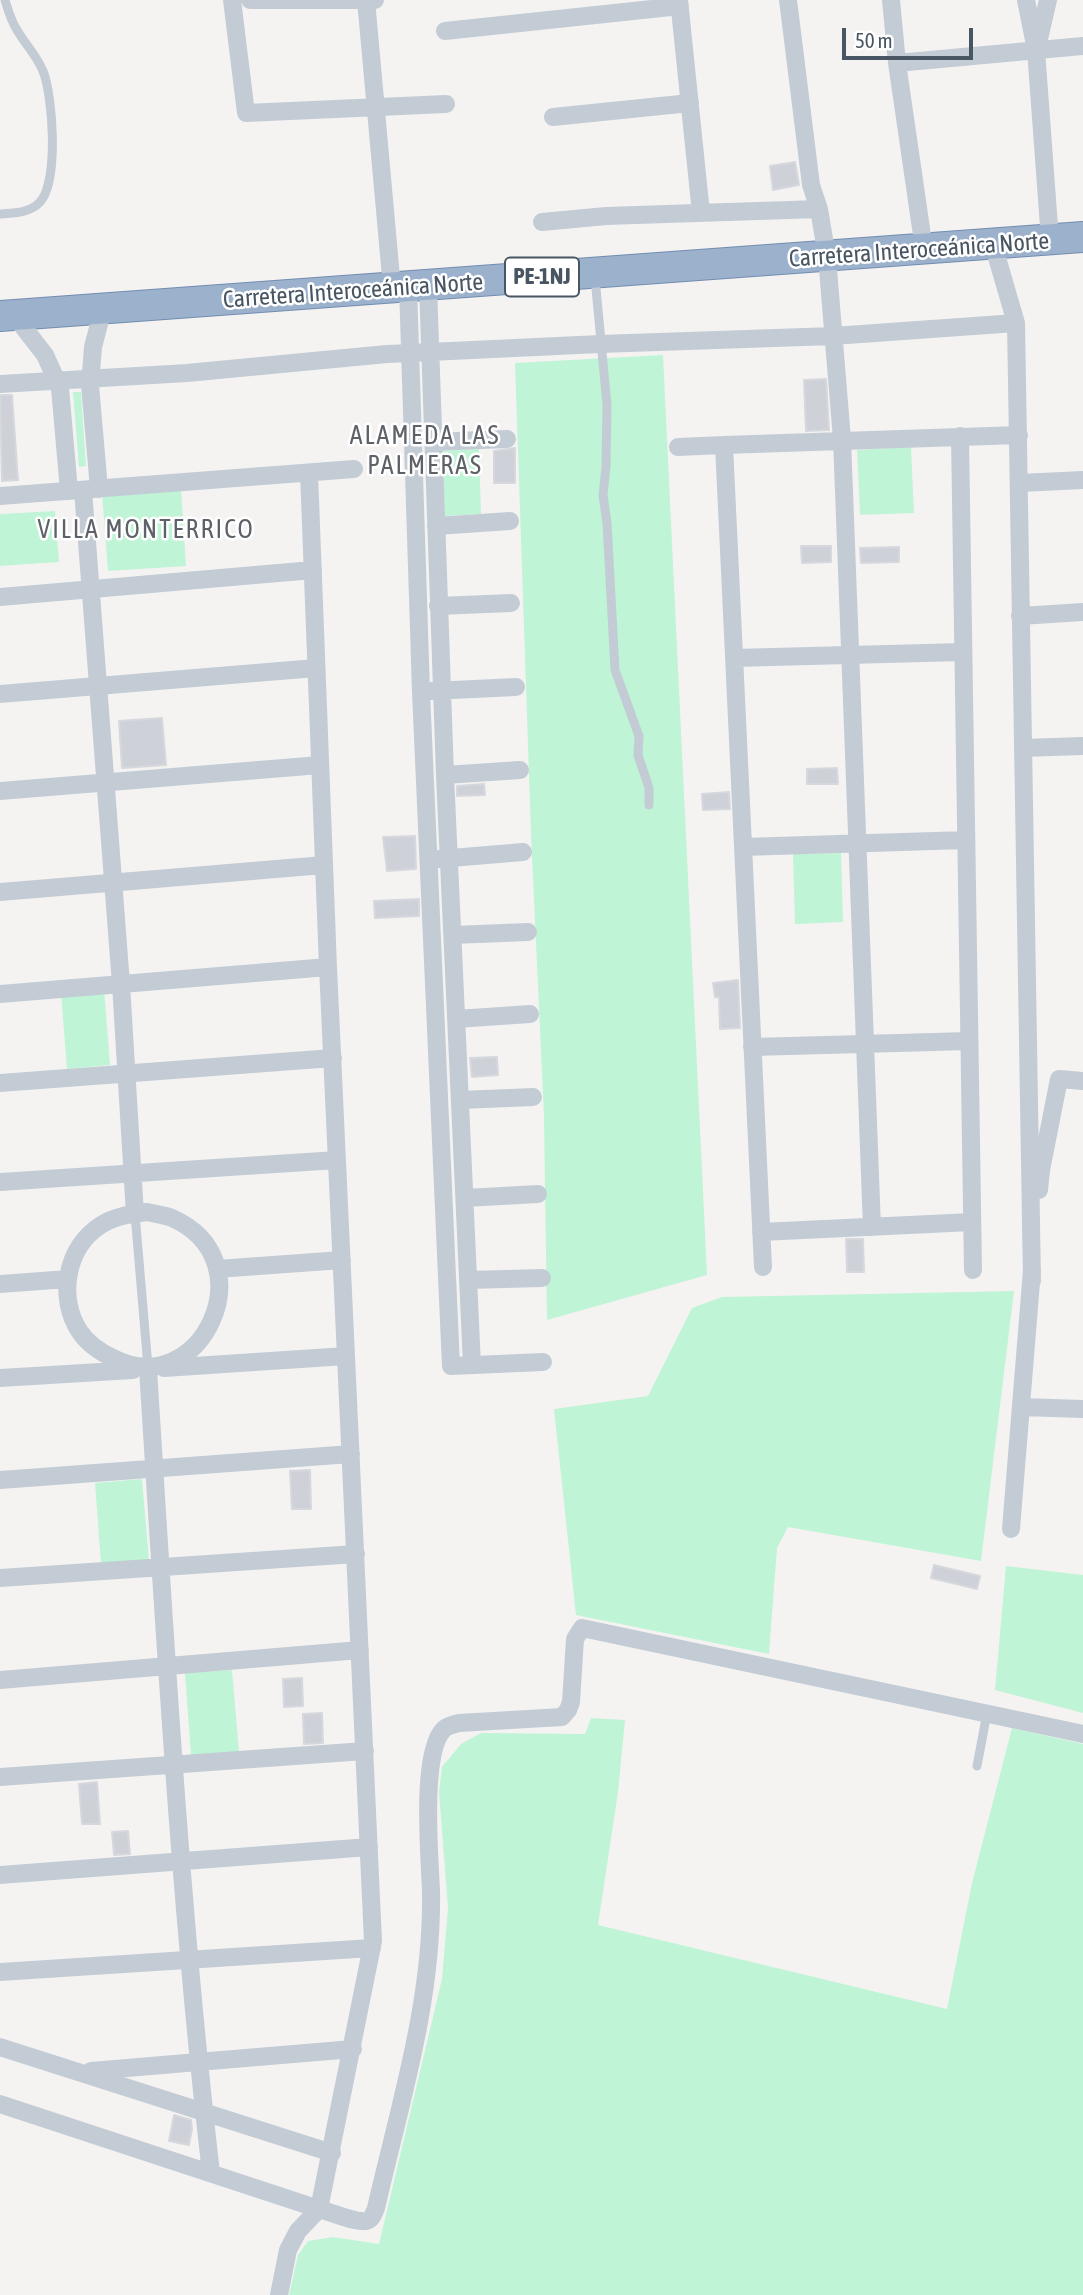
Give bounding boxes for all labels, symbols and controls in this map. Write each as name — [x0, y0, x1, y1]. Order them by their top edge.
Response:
scale bar — [845, 14, 976, 58]
text: 50 m — [855, 28, 893, 52]
street label: Carretera Interoceánica Norte — [788, 227, 1050, 273]
road number: PE-1NJ — [505, 258, 579, 296]
street label: Carretera Interoceánica Norte — [222, 268, 484, 314]
district label: ALAMEDA LAS PALMERAS — [351, 420, 499, 481]
district label: VILLA MONTERRICO — [39, 514, 253, 546]

